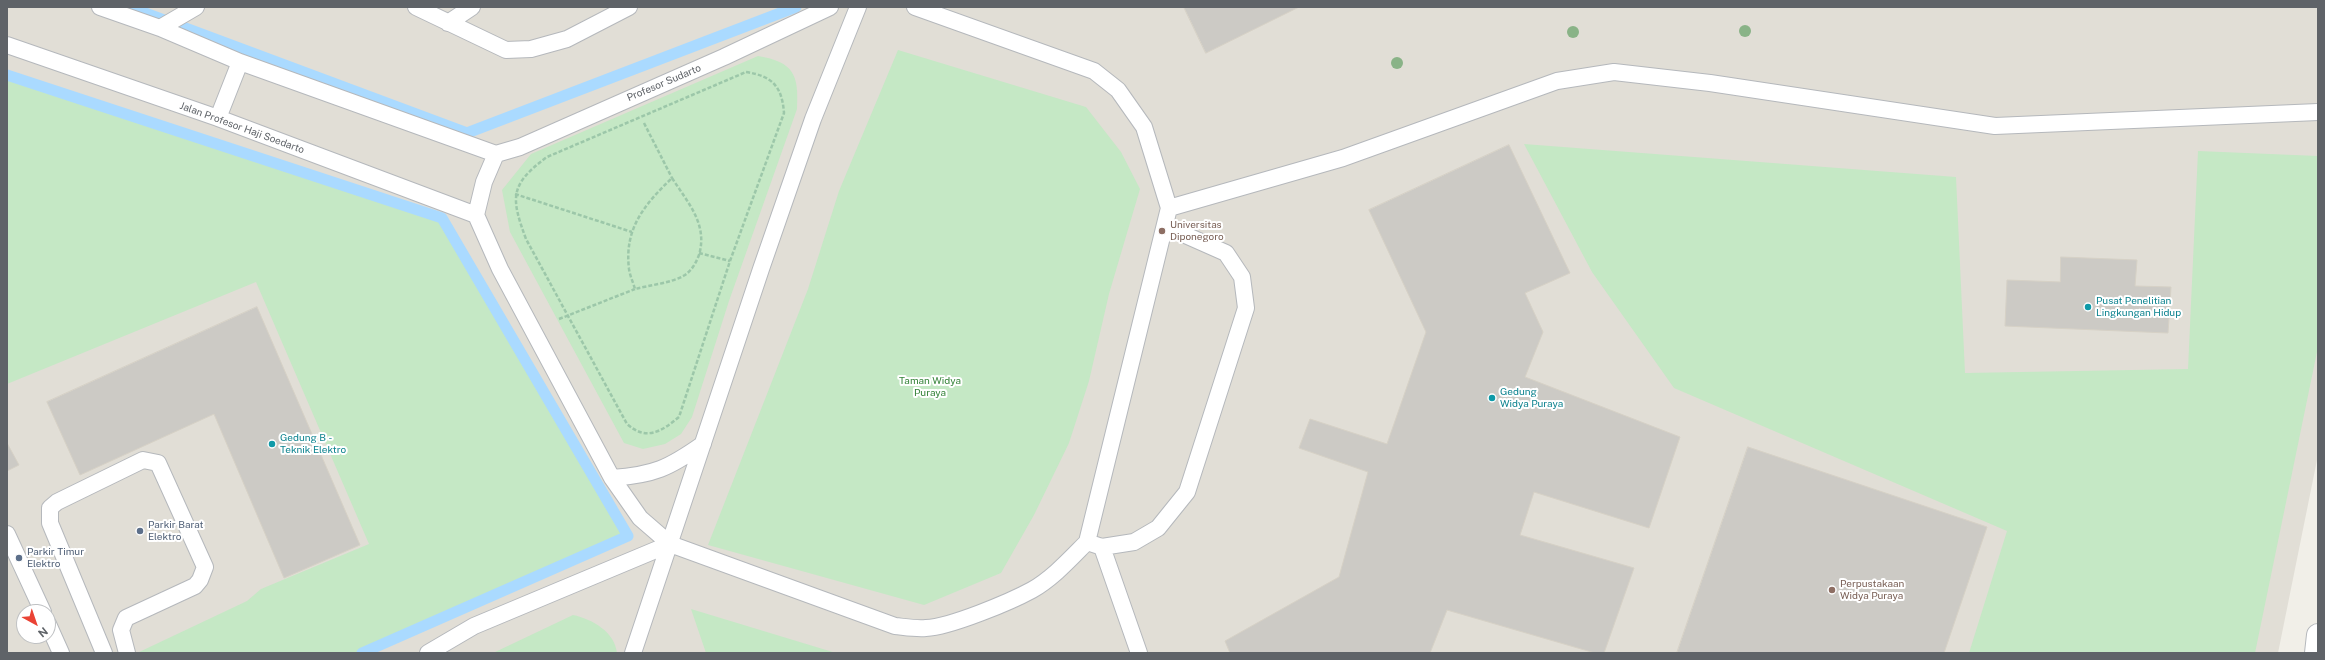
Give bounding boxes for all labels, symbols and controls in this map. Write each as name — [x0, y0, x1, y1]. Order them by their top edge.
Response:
street label: Profesor Sudarto — [625, 62, 703, 104]
street label: Jalan Profesor Haji Soedarto — [178, 100, 306, 156]
place label: Universitas Diponegoro — [1170, 219, 1224, 242]
marker: Universitas Diponegoro — [1157, 226, 1167, 236]
place label: Pusat Penelitian Lingkungan Hidup — [2096, 295, 2181, 318]
marker: Pusat Penelitian Lingkungan Hidup — [2083, 302, 2093, 312]
park label: Taman Widya Puraya — [899, 375, 961, 398]
place label: Gedung Widya Puraya — [1500, 386, 1563, 410]
marker: Gedung Widya Puraya — [1487, 393, 1497, 403]
place label: Gedung B - Teknik Elektro — [280, 432, 346, 456]
marker: Gedung B - Teknik Elektro — [267, 439, 277, 449]
place label: Parkir Barat Elektro — [148, 519, 203, 542]
marker: Parkir Barat Elektro — [135, 526, 145, 536]
place label: Parkir Timur Elektro — [27, 546, 84, 570]
marker: Parkir Timur Elektro — [14, 553, 24, 563]
place label: Perpustakaan Widya Puraya — [1840, 578, 1904, 602]
marker: Perpustakaan Widya Puraya — [1827, 585, 1837, 595]
north arrow — [16, 604, 56, 644]
text: N — [36, 625, 50, 640]

